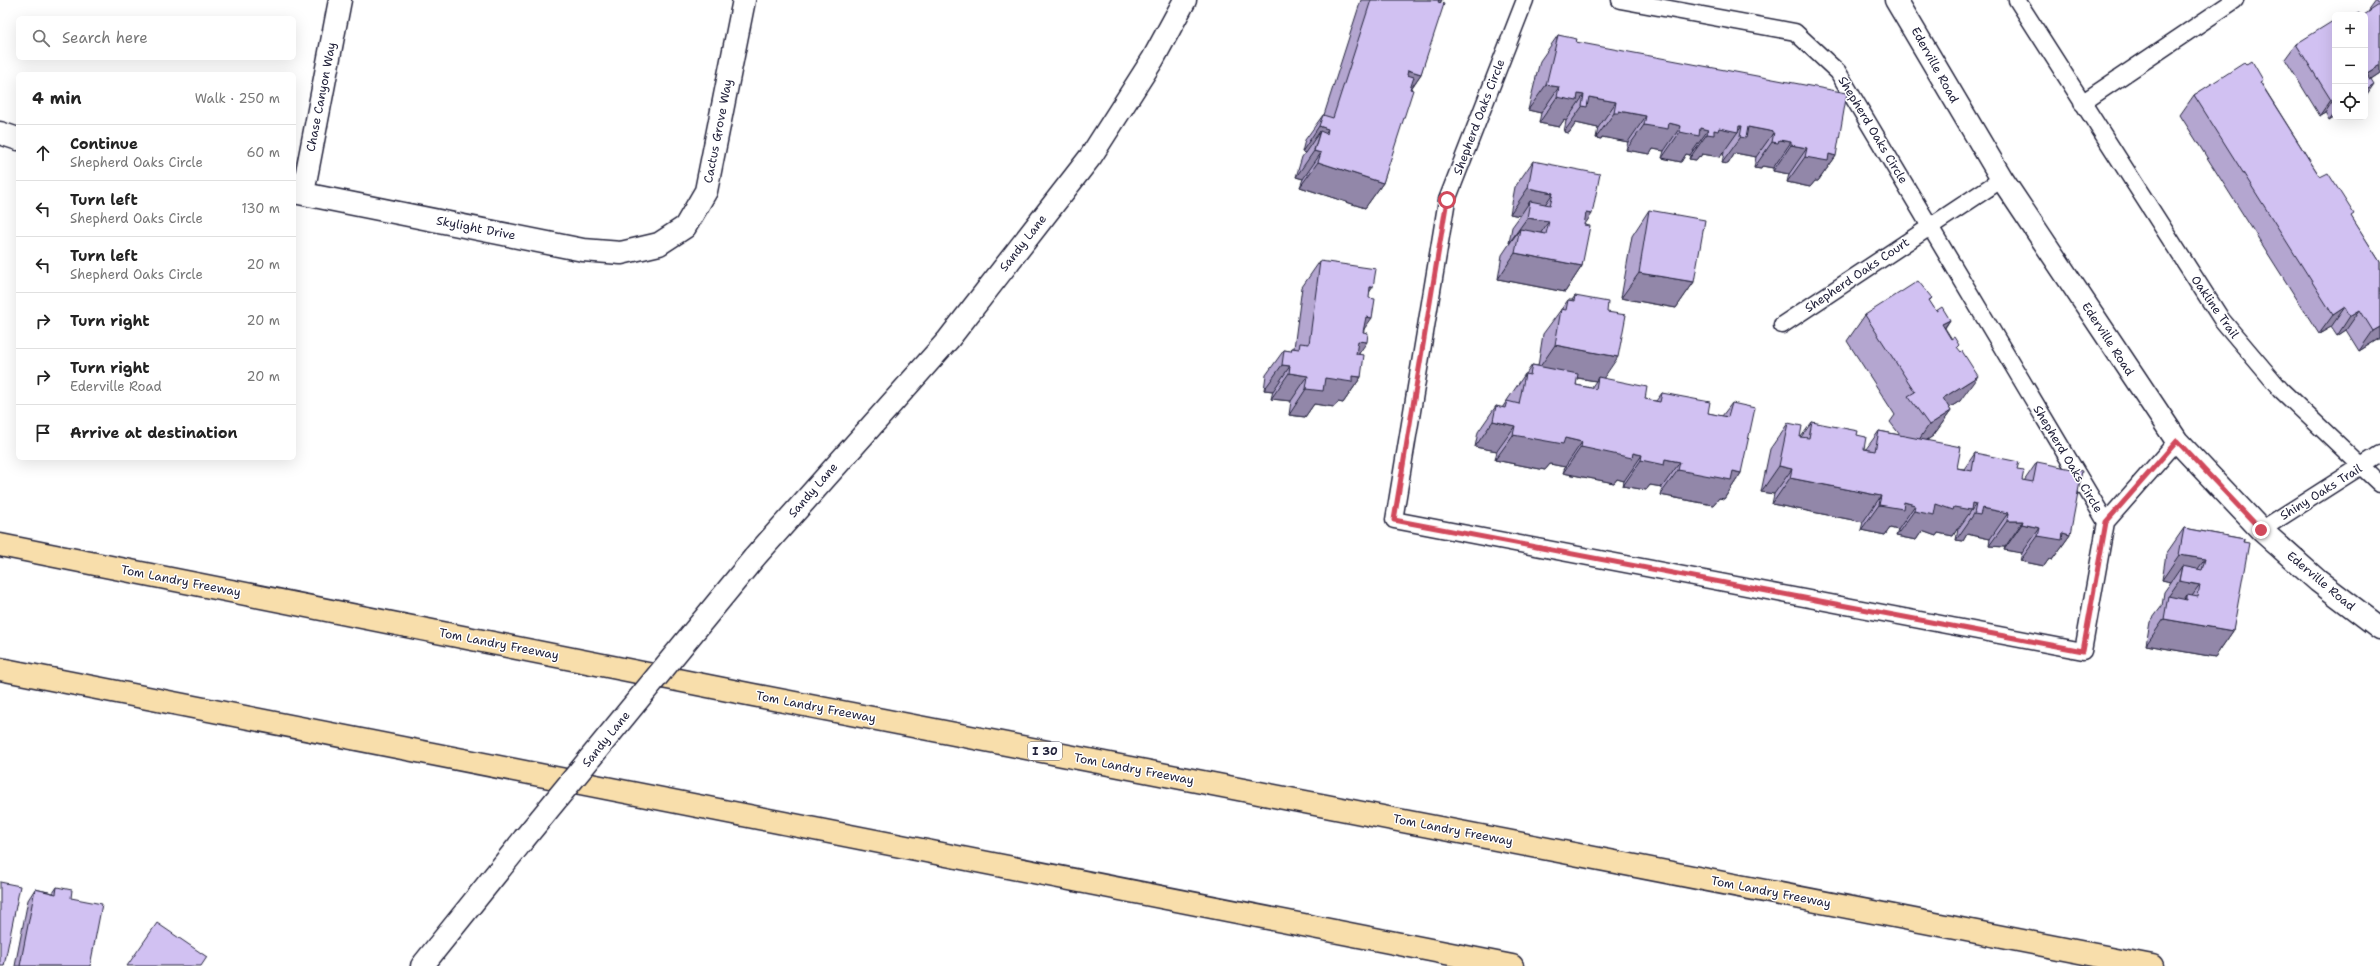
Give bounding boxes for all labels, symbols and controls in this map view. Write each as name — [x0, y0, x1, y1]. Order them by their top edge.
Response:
map controls — [2332, 12, 2368, 120]
button: + — [2332, 12, 2368, 48]
search box — [16, 16, 296, 60]
street label: Ederville Road — [1908, 24, 1963, 106]
icon: search — [30, 27, 52, 49]
text: Search here — [62, 28, 148, 48]
street label: Chase Canyon Way — [303, 41, 339, 153]
button: − — [2332, 48, 2368, 84]
street label: Shepherd Oaks Circle — [1450, 57, 1509, 177]
street label: Shepherd Oaks Circle — [1835, 73, 1912, 187]
street label: Cactus Grove Way — [700, 77, 736, 184]
button: locate — [2332, 84, 2368, 120]
text: 4 min — [32, 87, 82, 109]
text: Walk · 250 m — [195, 90, 280, 107]
text: Continue — [70, 134, 138, 154]
icon: ahead — [32, 142, 54, 164]
text: 60 m — [247, 144, 280, 161]
text: Shepherd Oaks Circle — [70, 154, 203, 171]
text: Turn left — [70, 190, 138, 210]
route start — [1438, 191, 1456, 209]
icon: left — [32, 198, 54, 220]
text: 130 m — [242, 200, 280, 217]
text: Shepherd Oaks Circle — [70, 210, 203, 227]
street label: Sandy Lane — [996, 211, 1050, 275]
street label: Skylight Drive — [435, 212, 517, 244]
street label: Shepherd Oaks Court — [1802, 234, 1912, 316]
text: Turn left — [70, 246, 138, 266]
icon: left — [32, 254, 54, 276]
text: 20 m — [247, 256, 280, 273]
text: Shepherd Oaks Circle — [70, 266, 203, 283]
street label: Oakline Trail — [2187, 272, 2243, 342]
street label: Ederville Road — [2078, 299, 2138, 379]
icon: right — [32, 310, 54, 332]
text: Turn right — [70, 311, 150, 331]
text: 20 m — [247, 312, 280, 329]
text: Turn right — [70, 358, 150, 378]
icon: right — [32, 366, 54, 388]
text: 20 m — [247, 368, 280, 385]
text: Ederville Road — [70, 378, 162, 395]
street label: Shepherd Oaks Circle — [2030, 402, 2107, 516]
icon: arrive — [32, 422, 54, 444]
text: Arrive at destination — [70, 423, 238, 443]
street label: Sandy Lane — [785, 459, 841, 521]
street label: Shiny Oaks Trail — [2277, 460, 2365, 524]
route end — [2252, 521, 2270, 539]
street label: Ederville Road — [2283, 548, 2359, 615]
street label: Tom Landry Freeway — [120, 562, 242, 600]
street label: Tom Landry Freeway — [438, 625, 560, 663]
street label: Tom Landry Freeway — [755, 688, 877, 726]
street label: Sandy Lane — [578, 707, 634, 770]
road number: I 30 — [1028, 742, 1062, 760]
street label: Tom Landry Freeway — [1073, 750, 1195, 788]
street label: Tom Landry Freeway — [1392, 811, 1514, 849]
street label: Tom Landry Freeway — [1710, 873, 1832, 911]

